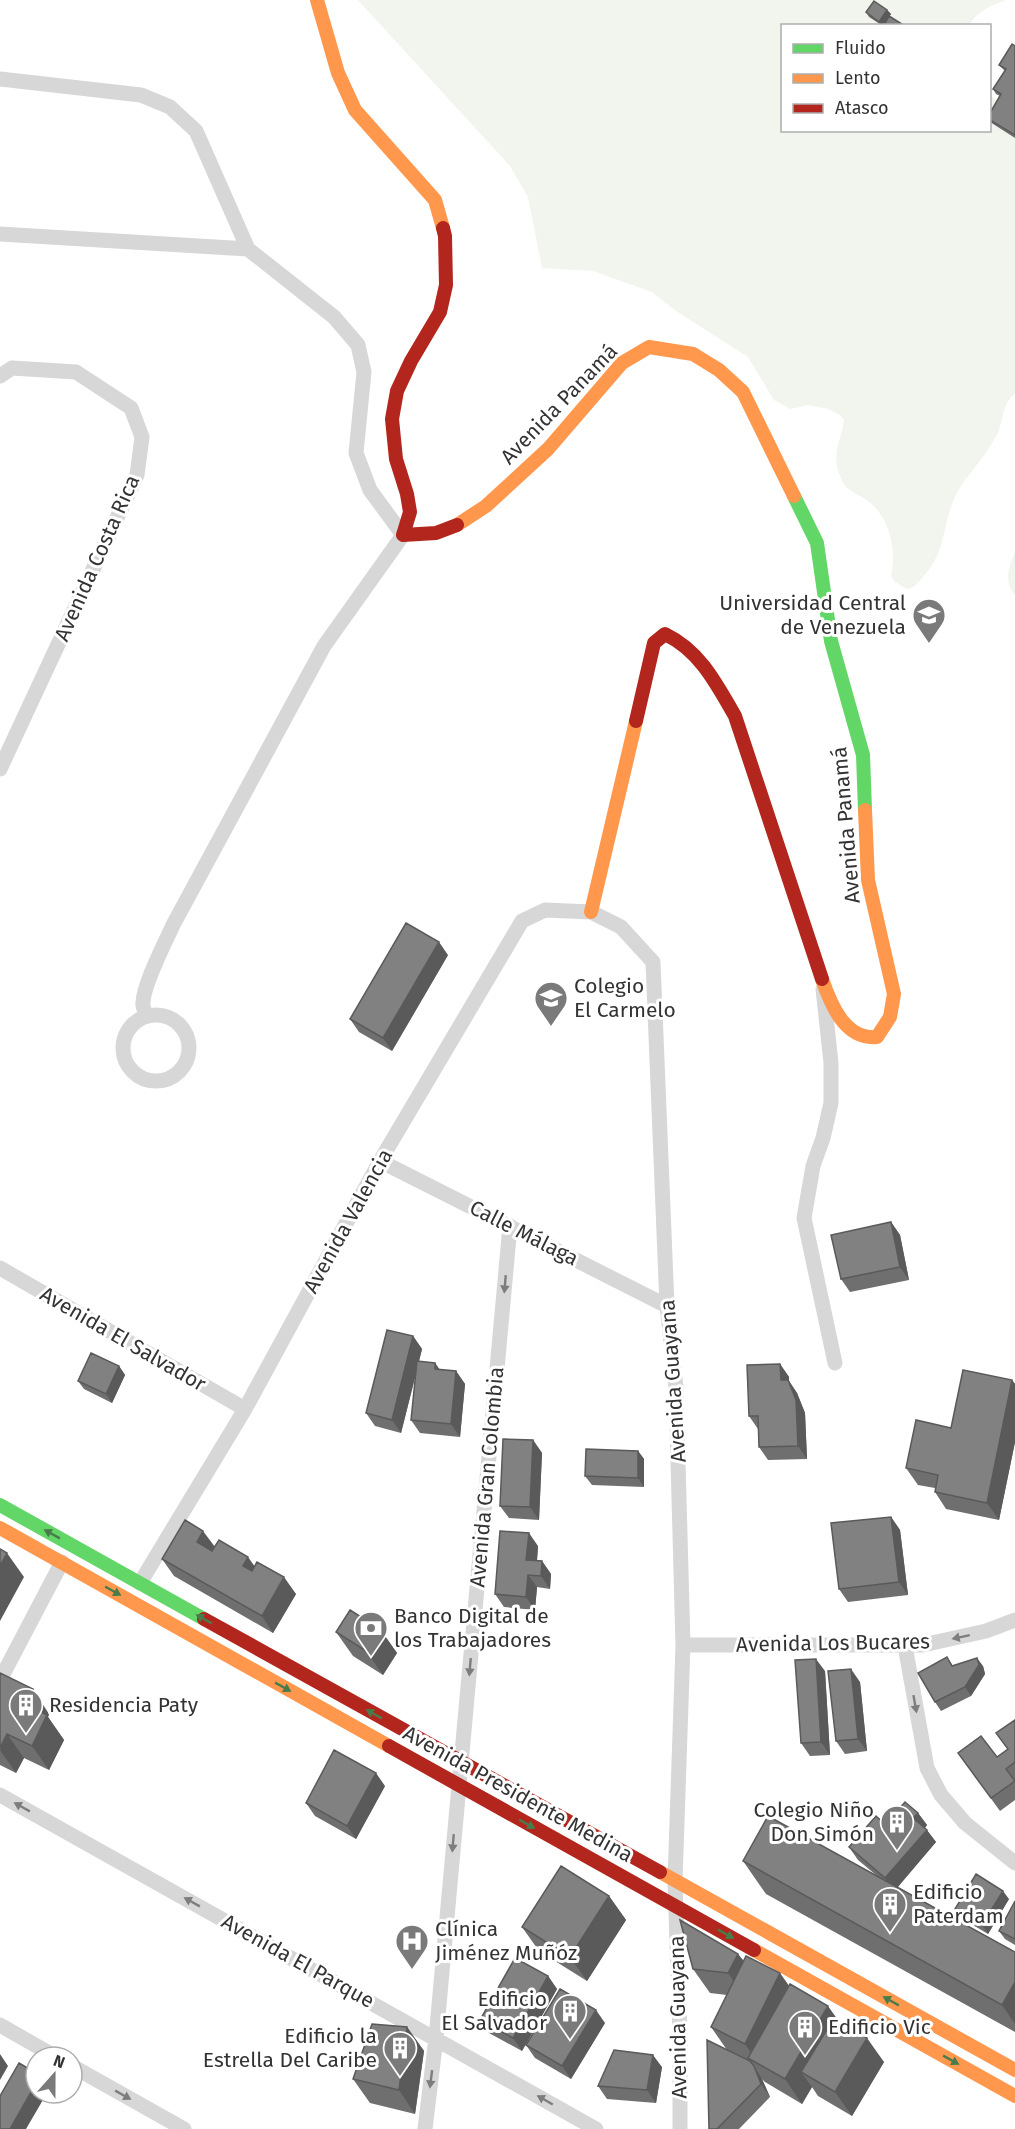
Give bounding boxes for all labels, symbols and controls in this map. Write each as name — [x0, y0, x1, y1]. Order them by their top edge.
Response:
legend — [781, 24, 991, 132]
text: Fluido — [835, 37, 886, 59]
text: Lento — [835, 67, 881, 89]
text: Atasco — [835, 97, 888, 119]
street label: Avenida Panamá — [495, 338, 623, 470]
street label: Avenida Costa Rica — [49, 471, 145, 645]
place label: Universidad Central de Venezuela — [719, 590, 906, 640]
school or university icon: Universidad Central de Venezuela — [911, 597, 947, 644]
street label: Avenida Panamá — [826, 746, 866, 904]
place label: Colegio El Carmelo — [574, 973, 676, 1023]
school or university icon: Colegio El Carmelo — [533, 980, 569, 1027]
street label: Avenida Valencia — [298, 1144, 398, 1298]
street label: Calle Málaga — [465, 1194, 583, 1272]
one-way arrow — [500, 1275, 510, 1294]
street label: Avenida El Salvador — [35, 1281, 211, 1397]
street label: Avenida Guayana — [654, 1299, 692, 1463]
street label: Avenida Gran Colombia — [464, 1366, 510, 1588]
one-way arrow — [43, 1529, 60, 1539]
one-way arrow — [105, 1586, 122, 1596]
place label: Banco Digital de los Trabajadores — [394, 1603, 551, 1653]
bank icon: Banco Digital de los Trabajadores — [353, 1610, 389, 1657]
one-way arrow — [195, 1614, 212, 1624]
street label: Avenida Los Bucares — [736, 1628, 930, 1658]
one-way arrow — [951, 1633, 970, 1642]
one-way arrow — [465, 1657, 475, 1676]
one-way arrow — [275, 1681, 291, 1692]
building icon: Residencia Paty — [8, 1687, 44, 1734]
place label: Residencia Paty — [49, 1692, 199, 1718]
one-way arrow — [911, 1694, 920, 1713]
one-way arrow — [365, 1709, 382, 1719]
street label: Avenida Presidente Medina — [399, 1720, 637, 1868]
place label: Colegio Niño Don Simón — [753, 1797, 874, 1847]
one-way arrow — [13, 1802, 30, 1812]
building icon: Colegio Niño Don Simón — [879, 1804, 915, 1851]
one-way arrow — [519, 1819, 536, 1829]
one-way arrow — [448, 1834, 458, 1853]
place label: Edificio Paterdam — [913, 1879, 1004, 1929]
building icon: Edificio Paterdam — [872, 1886, 908, 1933]
one-way arrow — [183, 1897, 200, 1907]
street label: Avenida El Parque — [217, 1908, 379, 2014]
place label: Clínica Jiménez Muñóz — [435, 1916, 577, 1966]
hospital icon: Clínica Jiménez Muñóz — [394, 1923, 430, 1970]
one-way arrow — [718, 1929, 735, 1939]
street label: Avenida Guayana — [664, 1935, 692, 2099]
place label: Edificio El Salvador — [441, 1986, 547, 2036]
building icon: Edificio El Salvador — [552, 1993, 588, 2040]
one-way arrow — [882, 1996, 899, 2006]
building icon: Edificio Vic — [787, 2009, 823, 2056]
place label: Edificio Vic — [828, 2014, 931, 2040]
place label: Edificio la Estrella Del Caribe — [203, 2023, 377, 2073]
building icon: Edificio la Estrella Del Caribe — [382, 2030, 418, 2077]
north arrow — [24, 2045, 84, 2105]
text: N — [51, 2051, 68, 2072]
one-way arrow — [943, 2055, 960, 2065]
one-way arrow — [426, 2070, 436, 2089]
one-way arrow — [115, 2089, 131, 2100]
one-way arrow — [536, 2095, 553, 2105]

